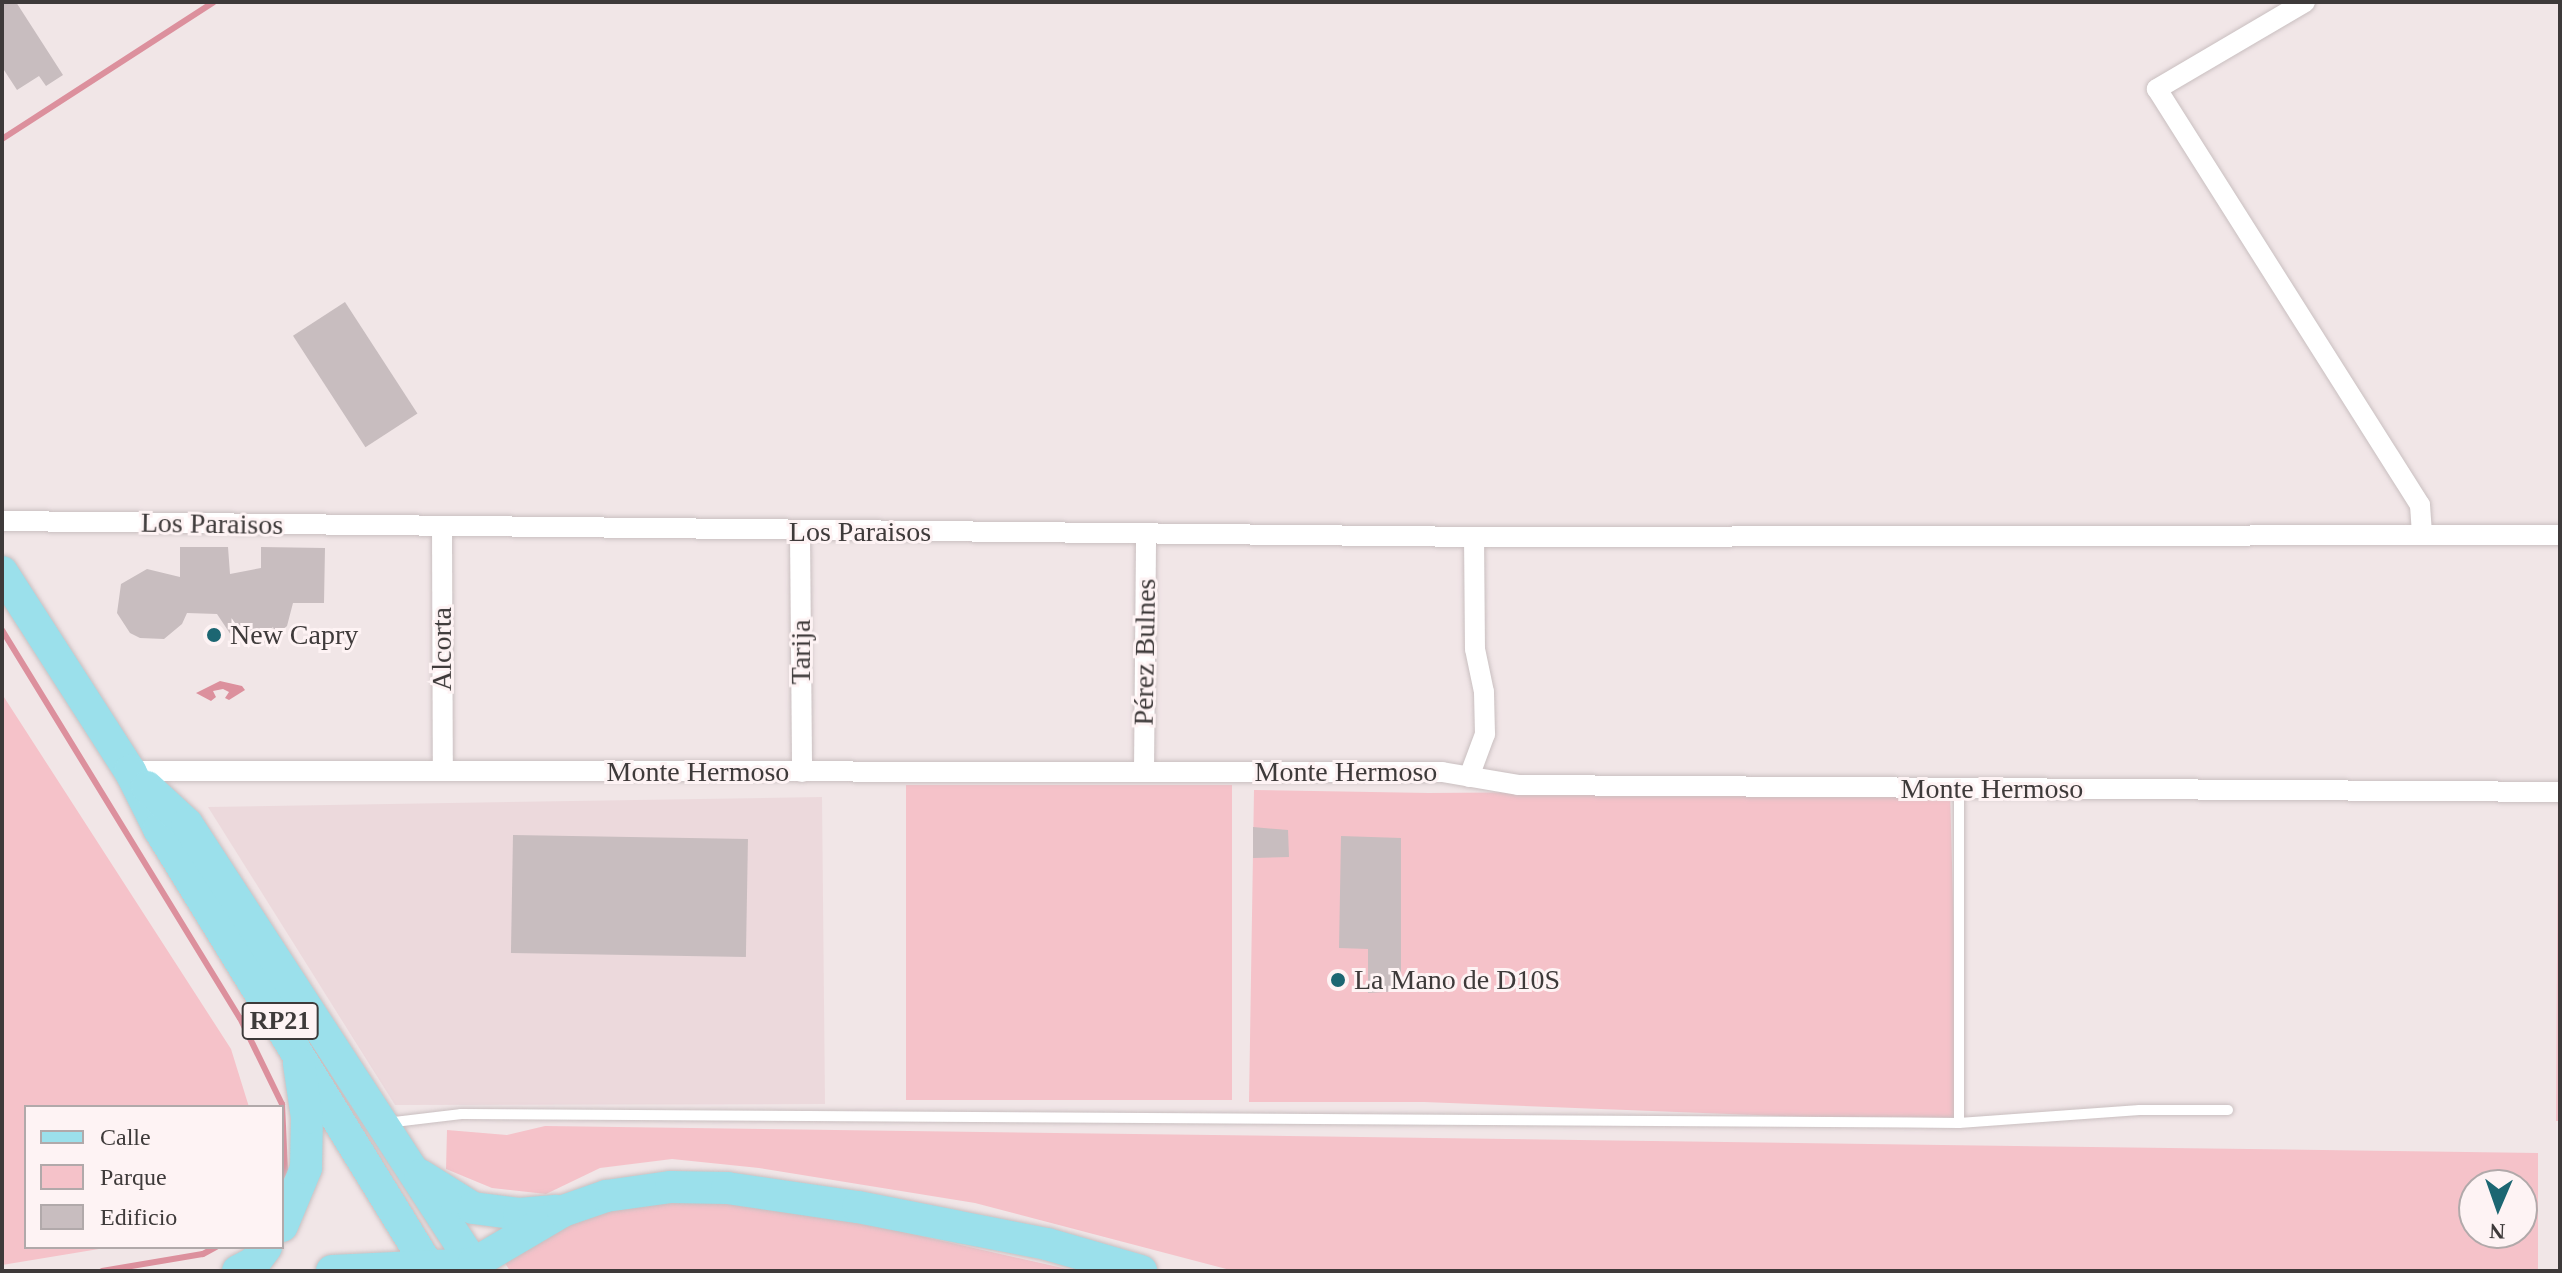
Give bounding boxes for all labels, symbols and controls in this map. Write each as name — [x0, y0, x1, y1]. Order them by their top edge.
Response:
street label: Los Paraisos — [141, 506, 283, 542]
street label: Los Paraisos — [789, 515, 931, 549]
street label: Pérez Bulnes — [1127, 578, 1163, 726]
street label: Alcorta — [425, 607, 459, 691]
place label: New Capry — [230, 618, 358, 652]
street label: Tarija — [784, 620, 818, 684]
marker: New Capry — [205, 626, 223, 644]
street label: Monte Hermoso — [607, 755, 789, 789]
street label: Monte Hermoso — [1255, 755, 1437, 789]
street label: Monte Hermoso — [1901, 772, 2083, 806]
place label: La Mano de D10S — [1354, 963, 1560, 997]
marker: La Mano de D10S — [1329, 971, 1347, 989]
road number: RP21 — [240, 999, 320, 1043]
legend — [24, 1105, 284, 1249]
text: Calle — [100, 1124, 151, 1150]
text: Parque — [100, 1164, 167, 1190]
north arrow — [2458, 1169, 2538, 1249]
text: Edificio — [100, 1204, 177, 1230]
text: N — [2489, 1219, 2506, 1244]

